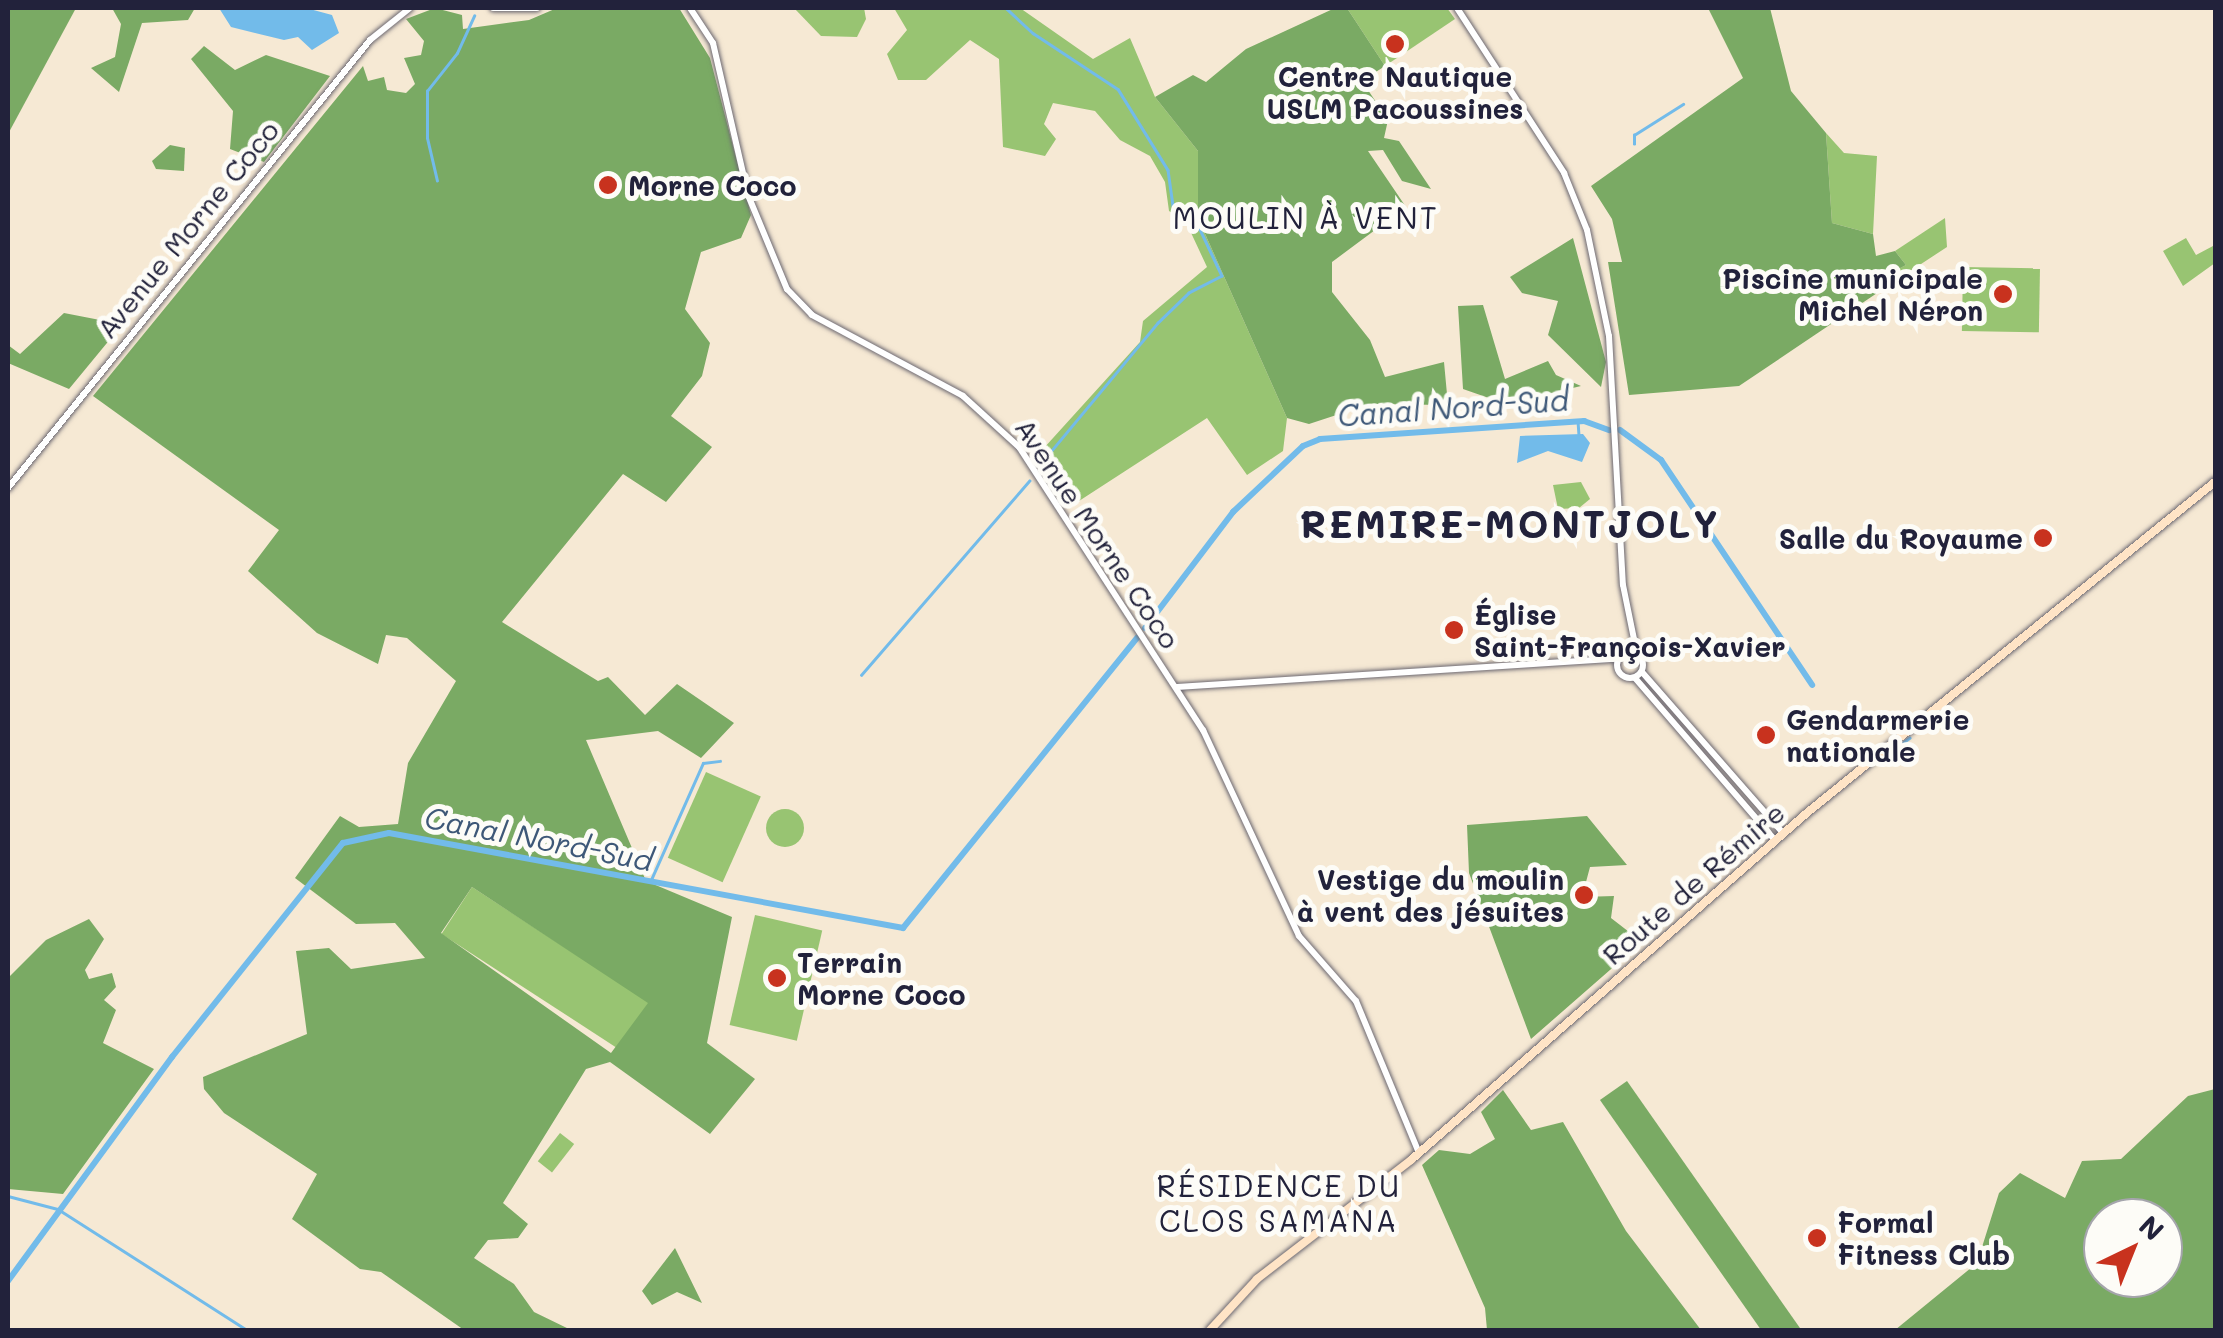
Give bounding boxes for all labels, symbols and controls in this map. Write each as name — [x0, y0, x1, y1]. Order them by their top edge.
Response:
marker: Centre Nautique USLM Pacoussines — [1384, 33, 1406, 55]
place label: Centre Nautique USLM Pacoussines — [1267, 59, 1523, 125]
street label: Avenue Morne Coco — [89, 113, 285, 345]
place label: Morne Coco — [628, 168, 797, 202]
marker: Morne Coco — [597, 174, 619, 196]
district label: MOULIN À VENT — [1173, 199, 1439, 235]
place label: Piscine municipale Michel Néron — [1722, 261, 1983, 327]
marker: Piscine municipale Michel Néron — [1992, 283, 2014, 305]
water label: Canal Nord-Sud — [1336, 381, 1570, 433]
street label: Avenue Morne Coco — [1009, 412, 1187, 654]
district label: REMIRE-MONTJOLY — [1300, 501, 1720, 547]
place label: Salle du Royaume — [1779, 521, 2023, 555]
marker: Salle du Royaume — [2032, 527, 2054, 549]
place label: Église Saint-François-Xavier — [1474, 597, 1786, 663]
marker: Église Saint-François-Xavier — [1443, 619, 1465, 641]
place label: Gendarmerie nationale — [1786, 702, 1969, 768]
marker: Gendarmerie nationale — [1755, 724, 1777, 746]
street label: Route de Rémire — [1595, 795, 1791, 971]
water label: Canal Nord-Sud — [422, 798, 656, 878]
place label: Vestige du moulin à vent des jésuites — [1297, 862, 1564, 928]
marker: Vestige du moulin à vent des jésuites — [1573, 884, 1595, 906]
place label: Terrain Morne Coco — [797, 945, 966, 1011]
marker: Terrain Morne Coco — [766, 967, 788, 989]
district label: RÉSIDENCE DU CLOS SAMANA — [1156, 1167, 1402, 1238]
north arrow — [2083, 1198, 2183, 1298]
place label: Formal Fitness Club — [1837, 1205, 2010, 1271]
text: N — [2132, 1207, 2172, 1248]
marker: Formal Fitness Club — [1806, 1227, 1828, 1249]

